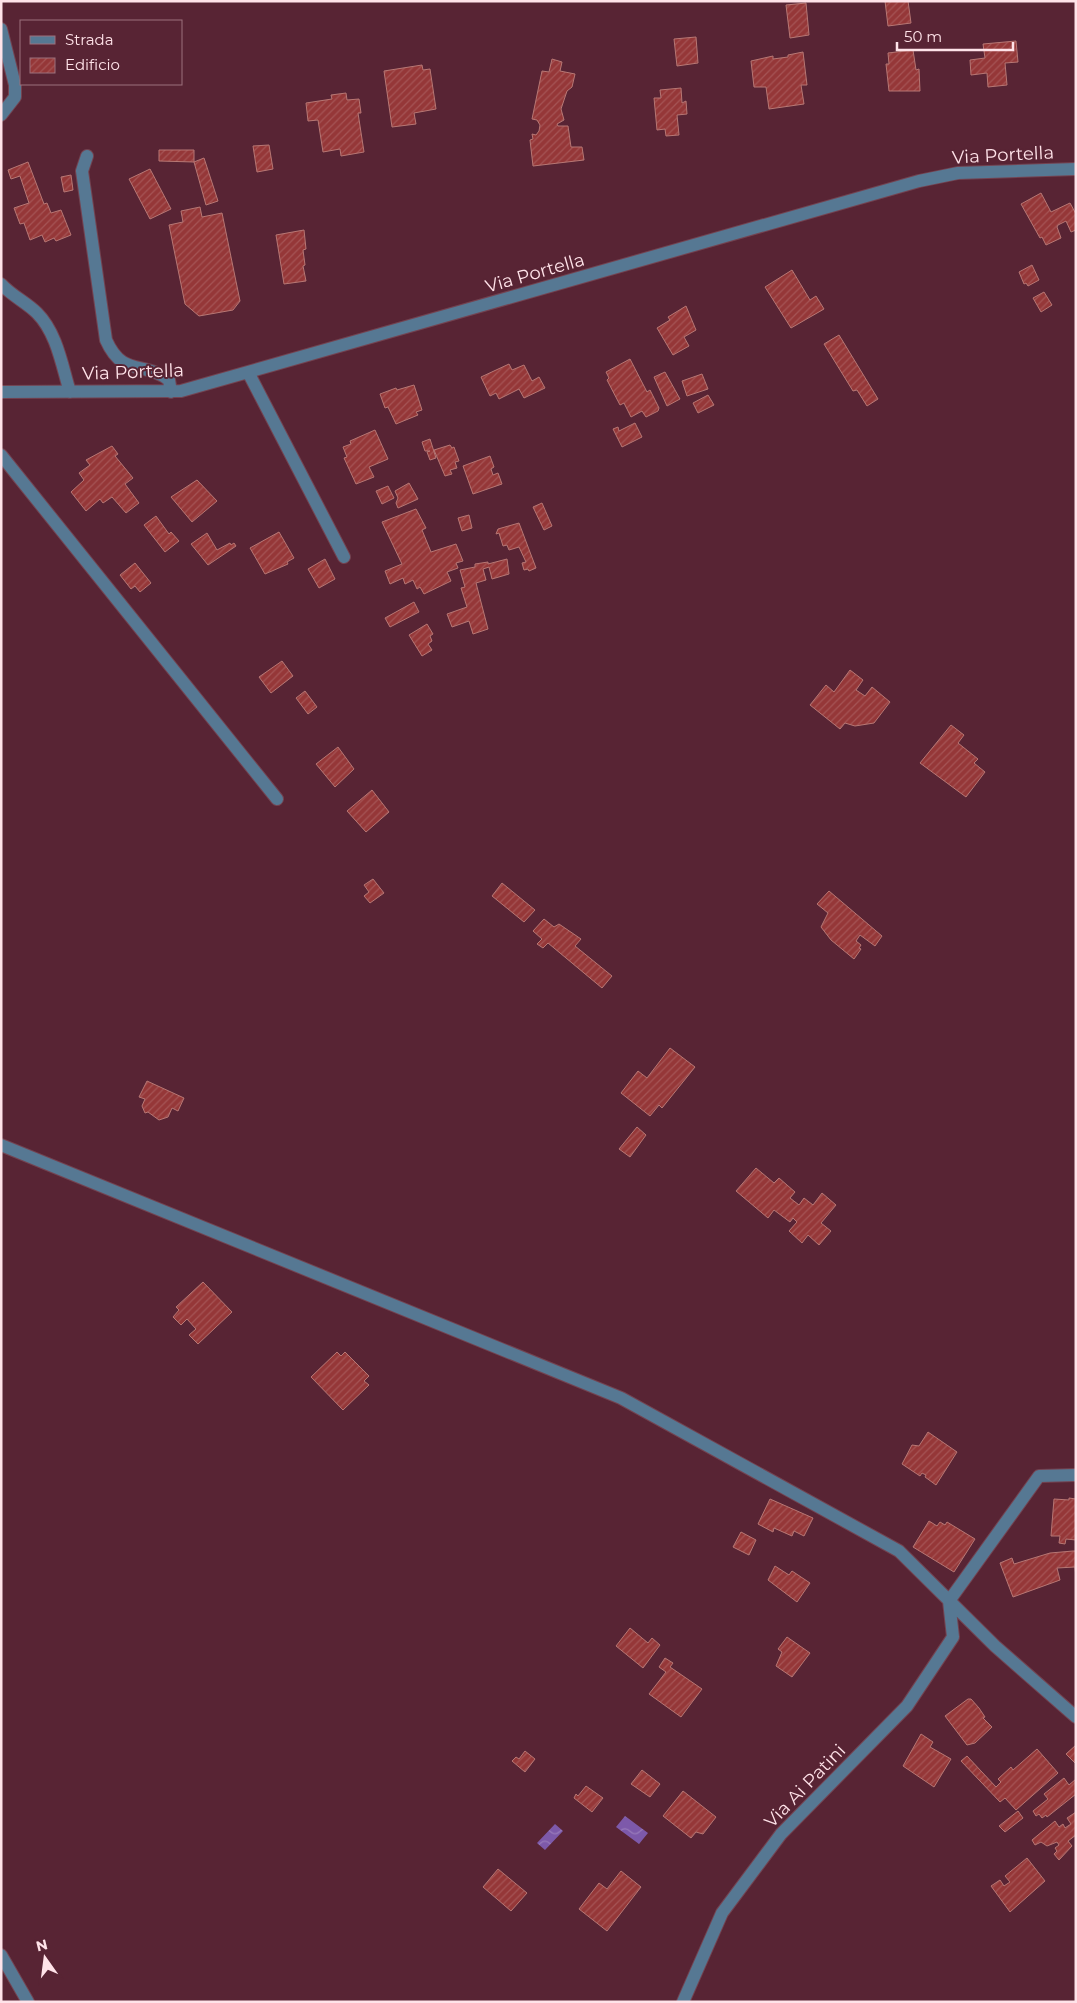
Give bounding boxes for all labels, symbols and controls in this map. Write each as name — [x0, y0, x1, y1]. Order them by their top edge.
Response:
legend — [20, 20, 182, 85]
scale bar — [897, 20, 1013, 52]
text: 50 m — [904, 27, 942, 46]
text: Strada — [65, 30, 114, 49]
text: Edificio — [65, 55, 120, 74]
street label: Via Portella — [951, 141, 1055, 169]
street label: Via Portella — [483, 248, 587, 298]
street label: Via Portella — [82, 359, 184, 385]
street label: Via Ai Patini — [760, 1740, 850, 1832]
north arrow — [20, 1933, 70, 1983]
text: N — [34, 1935, 50, 1955]

